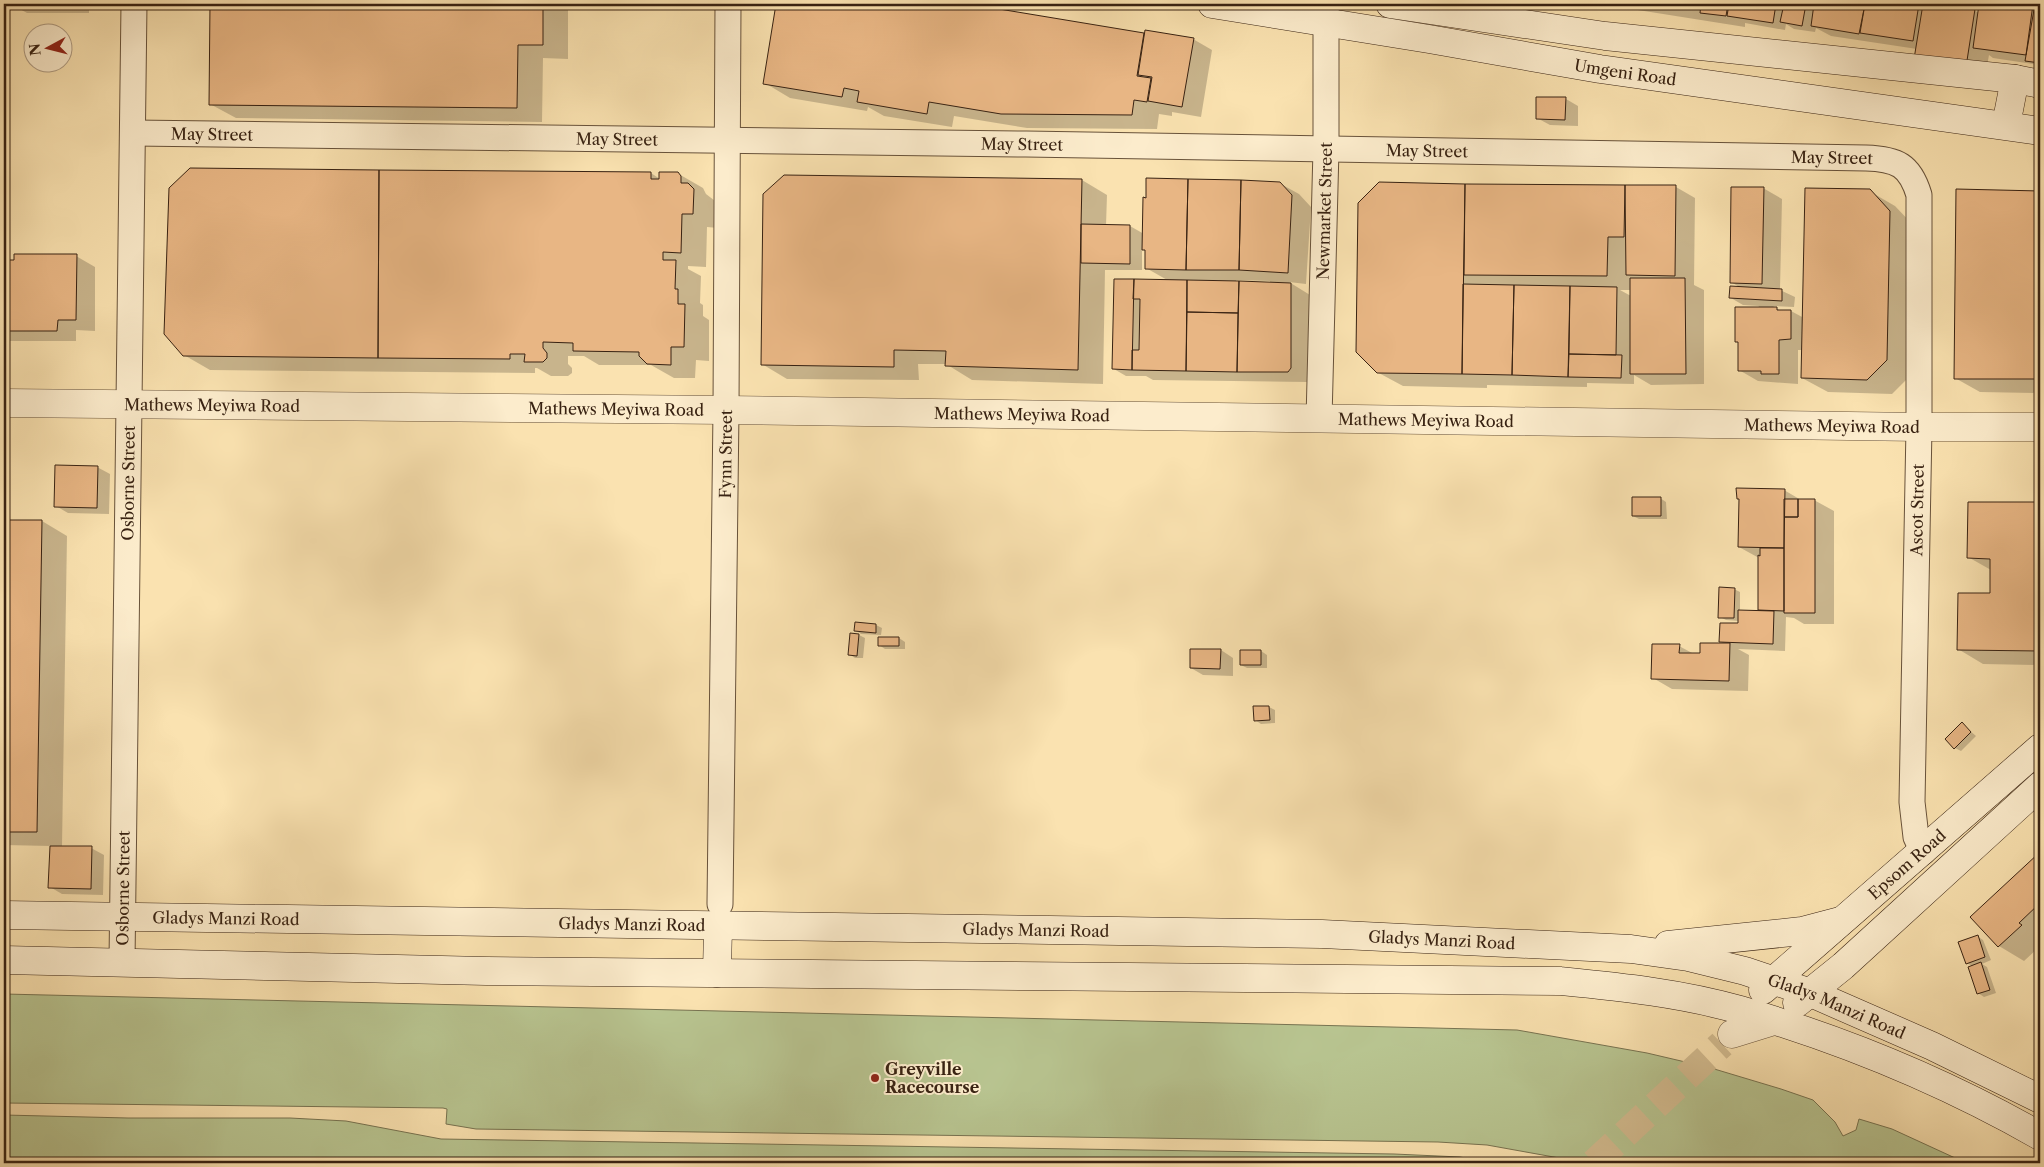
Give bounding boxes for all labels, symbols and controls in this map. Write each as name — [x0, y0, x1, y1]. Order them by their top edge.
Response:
north arrow — [22, 22, 72, 72]
text: N — [25, 42, 45, 57]
street label: Umgeni Road — [1573, 55, 1678, 90]
street label: May Street — [171, 123, 254, 144]
street label: May Street — [576, 128, 659, 149]
street label: May Street — [981, 133, 1064, 155]
street label: May Street — [1386, 140, 1468, 161]
street label: Newmarket Street — [1313, 142, 1336, 280]
street label: May Street — [1791, 147, 1874, 168]
street label: Mathews Meyiwa Road — [124, 394, 300, 416]
street label: Mathews Meyiwa Road — [528, 398, 704, 420]
street label: Mathews Meyiwa Road — [934, 403, 1110, 425]
street label: Fynn Street — [715, 409, 736, 499]
street label: Mathews Meyiwa Road — [1338, 409, 1514, 431]
street label: Mathews Meyiwa Road — [1744, 415, 1920, 437]
street label: Osborne Street — [117, 425, 139, 541]
street label: Ascot Street — [1906, 463, 1928, 557]
street label: Epsom Road — [1864, 825, 1950, 904]
street label: Osborne Street — [112, 830, 134, 946]
street label: Gladys Manzi Road — [152, 907, 300, 929]
street label: Gladys Manzi Road — [558, 913, 706, 935]
street label: Gladys Manzi Road — [962, 919, 1110, 941]
street label: Gladys Manzi Road — [1368, 926, 1516, 953]
street label: Gladys Manzi Road — [1765, 969, 1909, 1043]
place label: Greyville Racecourse — [885, 1059, 980, 1097]
marker: Greyville Racecourse — [869, 1072, 881, 1084]

